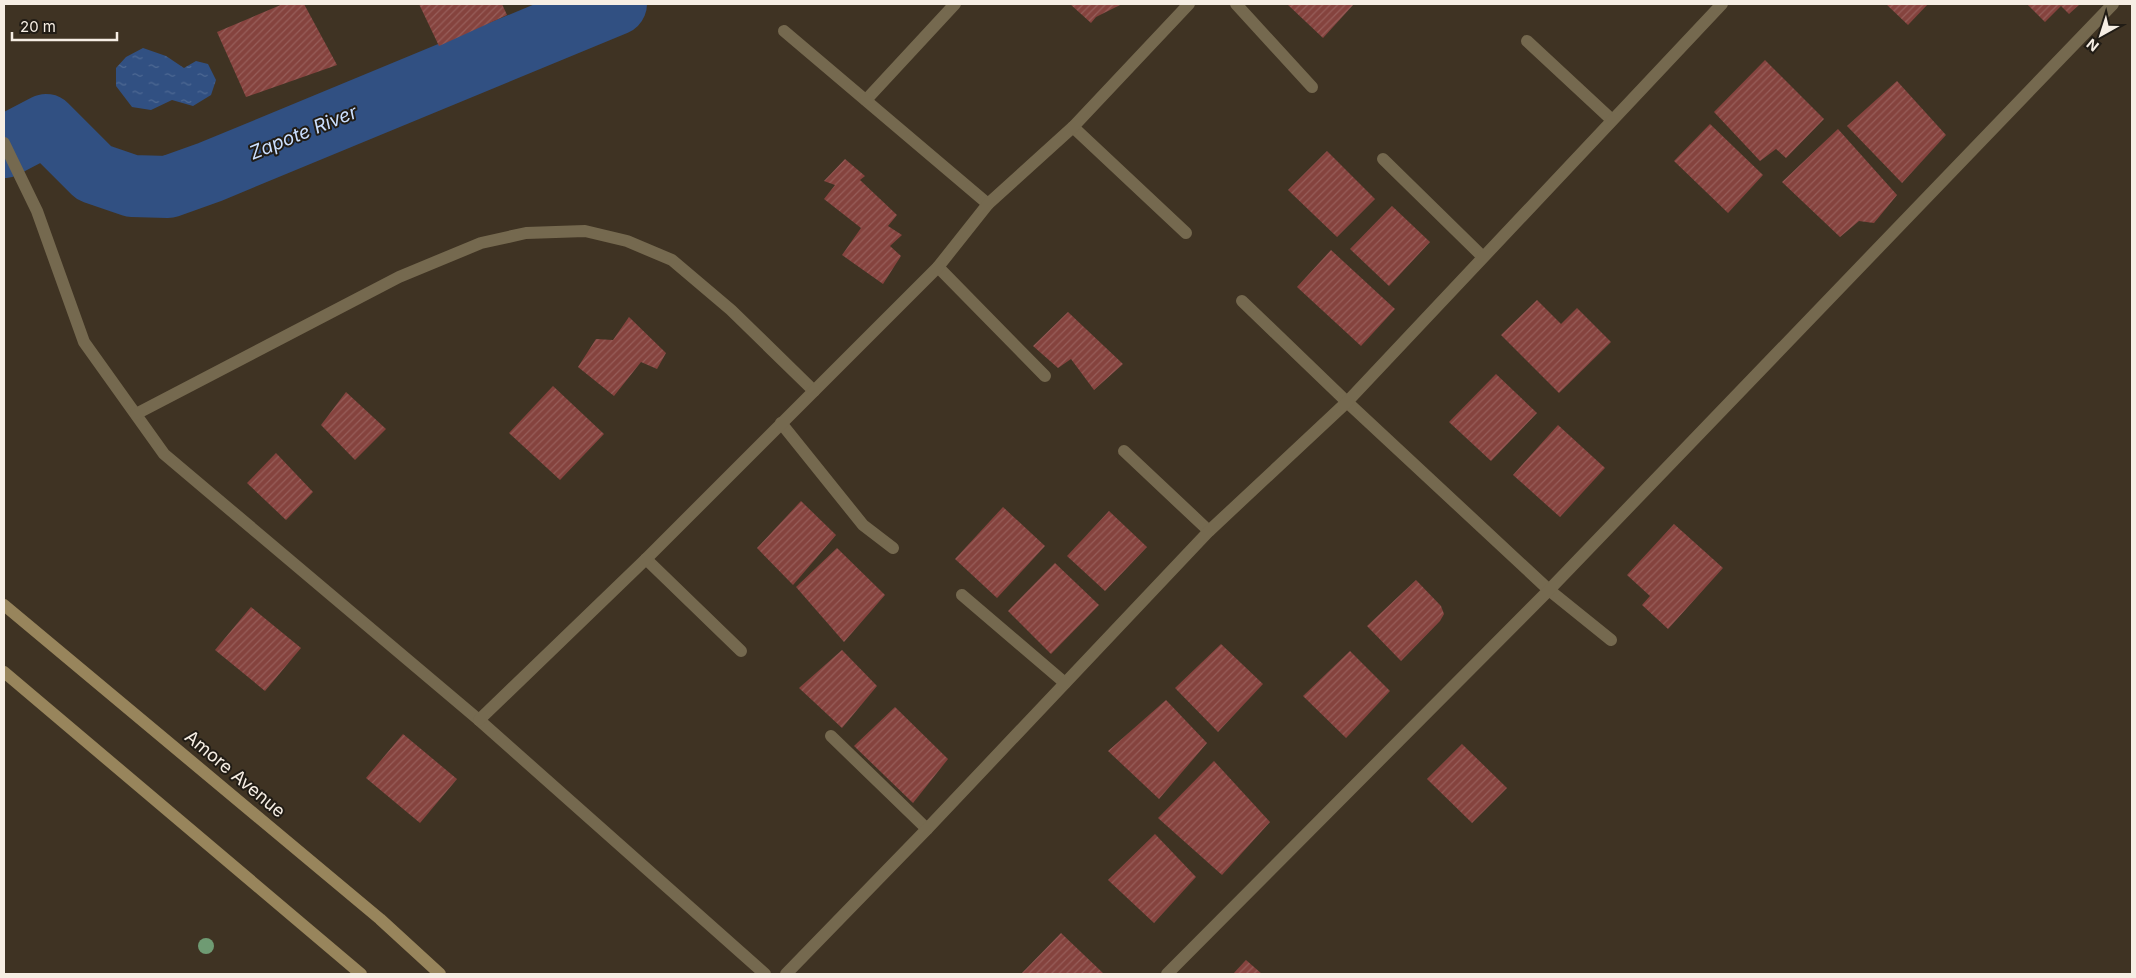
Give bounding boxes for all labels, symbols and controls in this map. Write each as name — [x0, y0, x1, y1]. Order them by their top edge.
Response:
scale bar — [12, 10, 118, 42]
north arrow — [2076, 10, 2126, 60]
text: 20 m — [20, 17, 56, 36]
text: N — [2083, 36, 2102, 55]
water label: Zapote River — [246, 100, 361, 165]
street label: Amore Avenue — [181, 726, 290, 822]

